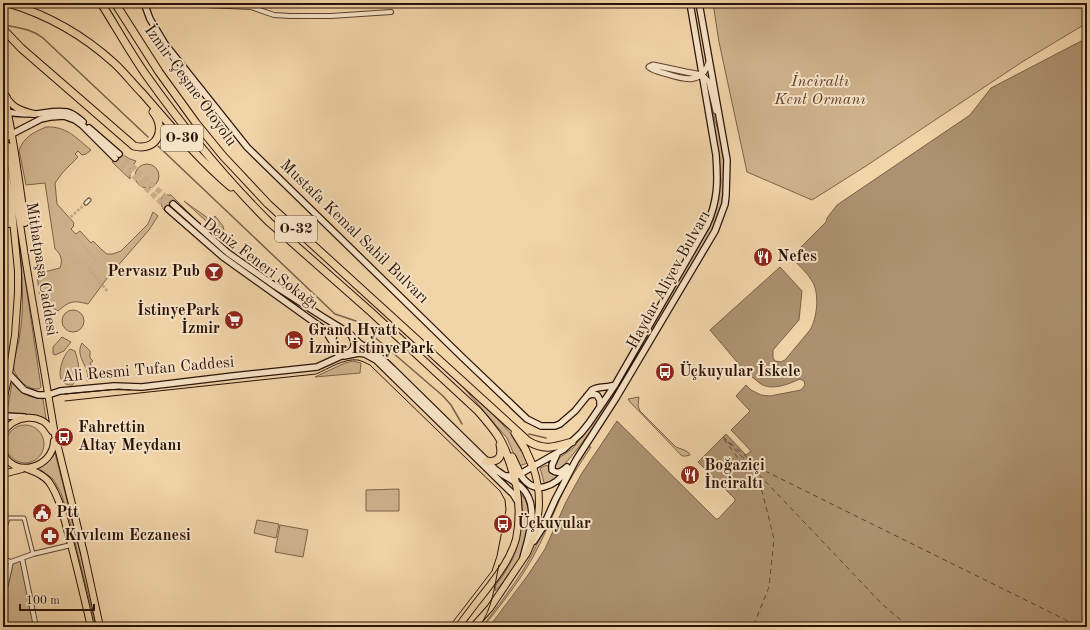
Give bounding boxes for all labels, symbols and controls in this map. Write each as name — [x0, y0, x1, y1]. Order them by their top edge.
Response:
street label: İzmir-Çeşme Otoyolu — [141, 20, 243, 150]
park label: İnciraltı Kent Ormanı — [773, 72, 866, 108]
road number: O-30 — [161, 125, 203, 151]
street label: Mustafa Kemal Sahil Bulvarı — [277, 157, 431, 307]
street label: Mithatpaşa Caddesi — [23, 201, 59, 337]
street label: Haydar Aliyev Bulvarı — [624, 208, 714, 352]
street label: Deniz Feneri Sokağı — [199, 216, 321, 312]
road number: O-32 — [275, 216, 317, 242]
restaurant icon: Nefes — [752, 246, 774, 268]
place label: Nefes — [777, 249, 817, 265]
bar icon: Pervasız Pub — [203, 261, 225, 283]
place label: Pervasız Pub — [107, 264, 200, 280]
place label: İstinyePark İzmir — [137, 299, 220, 337]
supermarket icon: İstinyePark İzmir — [223, 309, 245, 331]
place label: Grand Hyatt İzmir İstinyePark — [308, 323, 435, 357]
hotel icon: Grand Hyatt İzmir İstinyePark — [283, 329, 305, 351]
street label: Ali Resmi Tufan Caddesi — [61, 354, 235, 386]
place label: Üçkuyular İskele — [679, 360, 800, 380]
bus stop icon: Üçkuyular İskele — [654, 361, 676, 383]
place label: Fahrettin Altay Meydanı — [78, 420, 181, 454]
bus stop icon: Fahrettin Altay Meydanı — [53, 426, 75, 448]
place label: Boğaziçi İnciraltı — [704, 458, 765, 492]
restaurant icon: Boğaziçi İnciraltı — [679, 464, 701, 486]
public building icon: Ptt — [31, 502, 53, 524]
place label: Ptt — [56, 505, 79, 521]
bus stop icon: Üçkuyular — [492, 513, 514, 535]
place label: Üçkuyular — [517, 513, 591, 532]
pharmacy icon: Kıvılcım Eczanesi — [39, 525, 61, 547]
place label: Kıvılcım Eczanesi — [64, 528, 191, 544]
scale bar — [20, 586, 94, 612]
text: 100 m — [26, 595, 60, 607]

